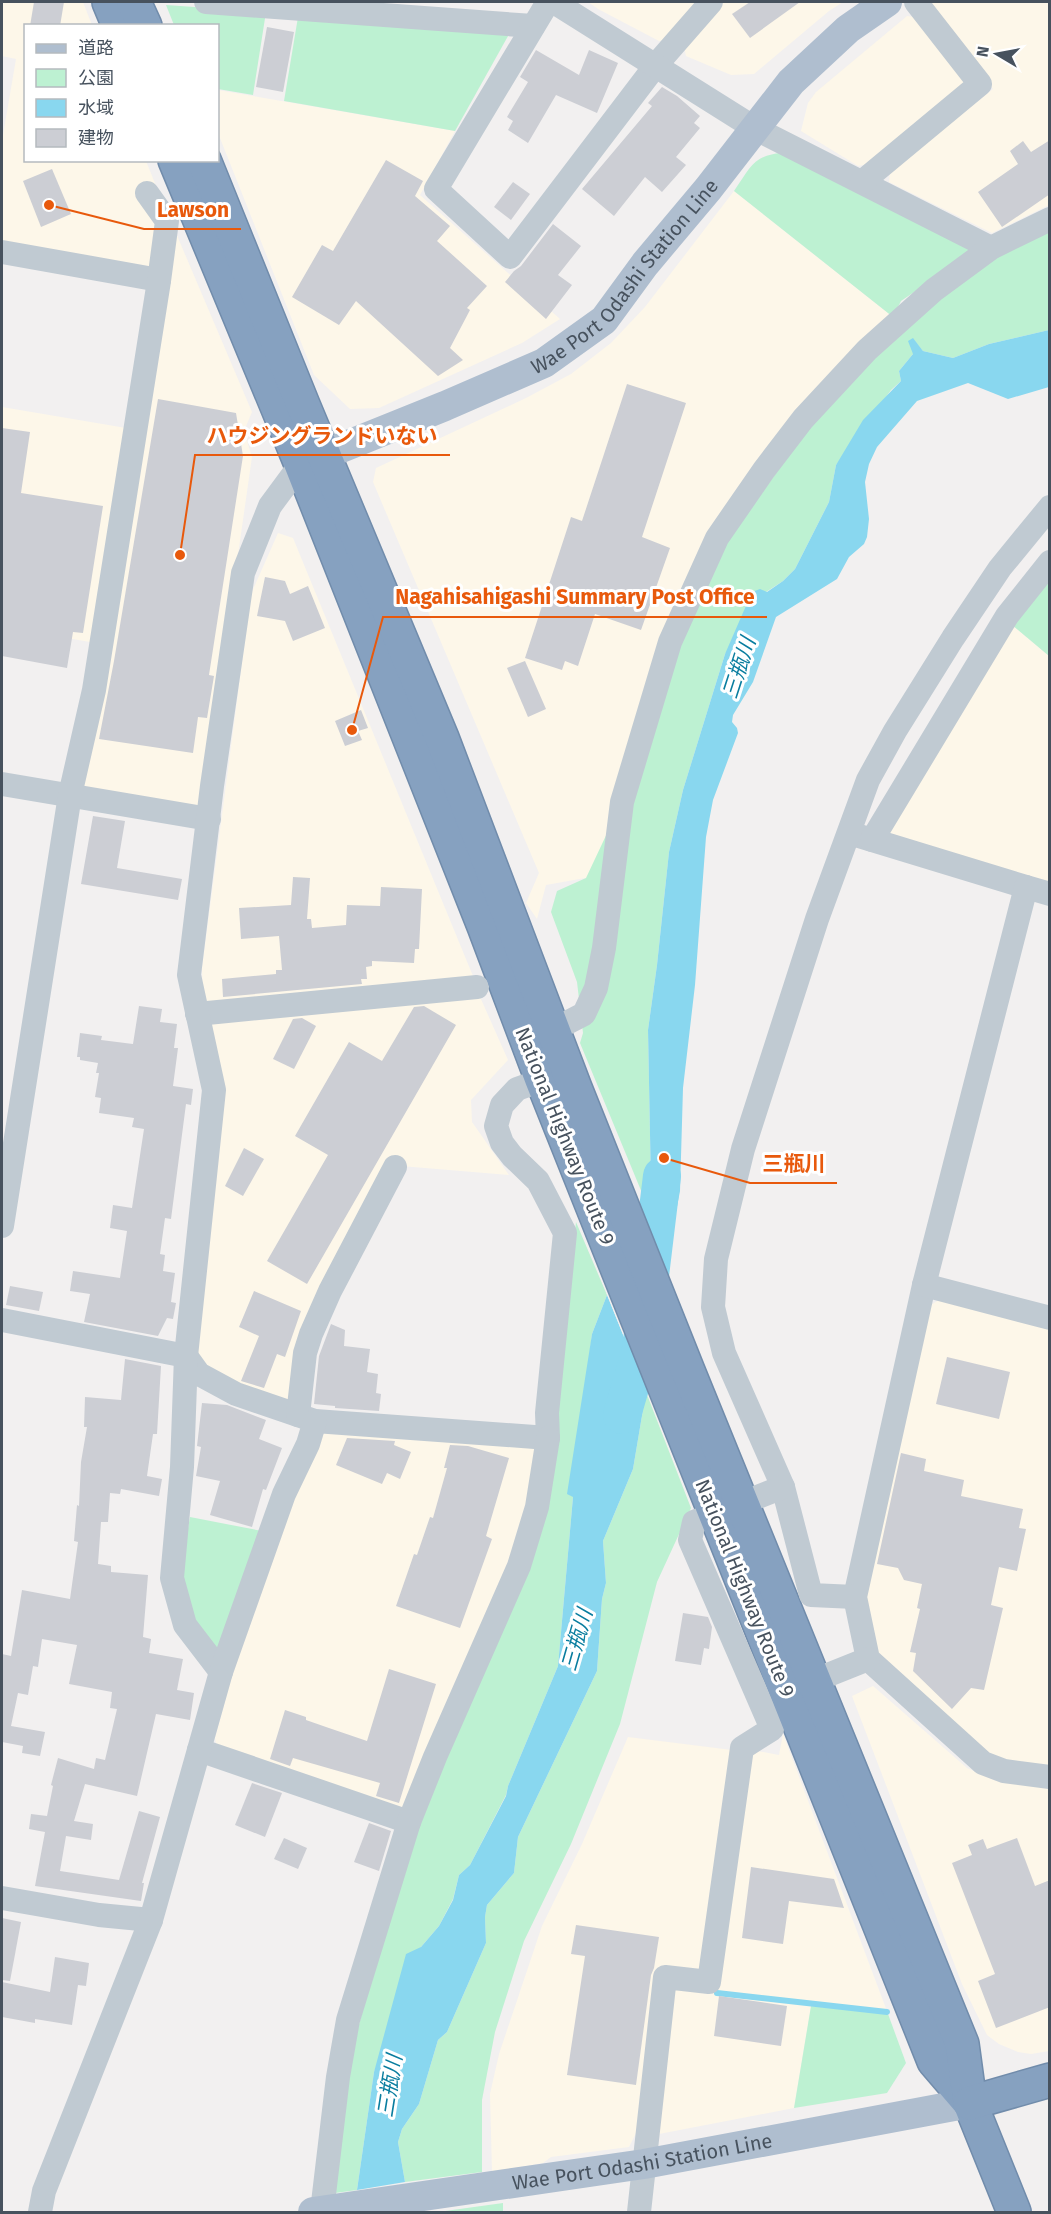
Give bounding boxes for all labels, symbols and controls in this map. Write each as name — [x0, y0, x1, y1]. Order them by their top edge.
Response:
legend — [24, 24, 219, 162]
north arrow — [967, 24, 1027, 84]
text: 道路 — [78, 37, 114, 59]
text: N — [972, 45, 993, 58]
text: 公園 — [78, 67, 114, 89]
text: 水域 — [78, 97, 114, 119]
text: 建物 — [78, 127, 114, 149]
street label: Wae Port Odashi Station Line — [527, 174, 723, 379]
callout: Lawson — [144, 190, 241, 229]
text: Lawson — [157, 197, 229, 223]
callout: ハウジングランドいない — [195, 416, 450, 455]
text: ハウジングランドいない — [207, 423, 438, 449]
callout: Nagahisahigashi Summary Post Office — [383, 578, 767, 617]
text: Nagahisahigashi Summary Post Office — [395, 584, 755, 610]
water label: 三瓶川 — [717, 632, 762, 702]
street label: National Highway Route 9 — [510, 1024, 620, 1248]
callout: 三瓶川 — [750, 1144, 837, 1183]
text: 三瓶川 — [763, 1151, 826, 1177]
street label: National Highway Route 9 — [690, 1476, 800, 1700]
water label: 三瓶川 — [556, 1604, 599, 1674]
water label: 三瓶川 — [372, 2051, 408, 2119]
street label: Wae Port Odashi Station Line — [511, 2128, 774, 2195]

